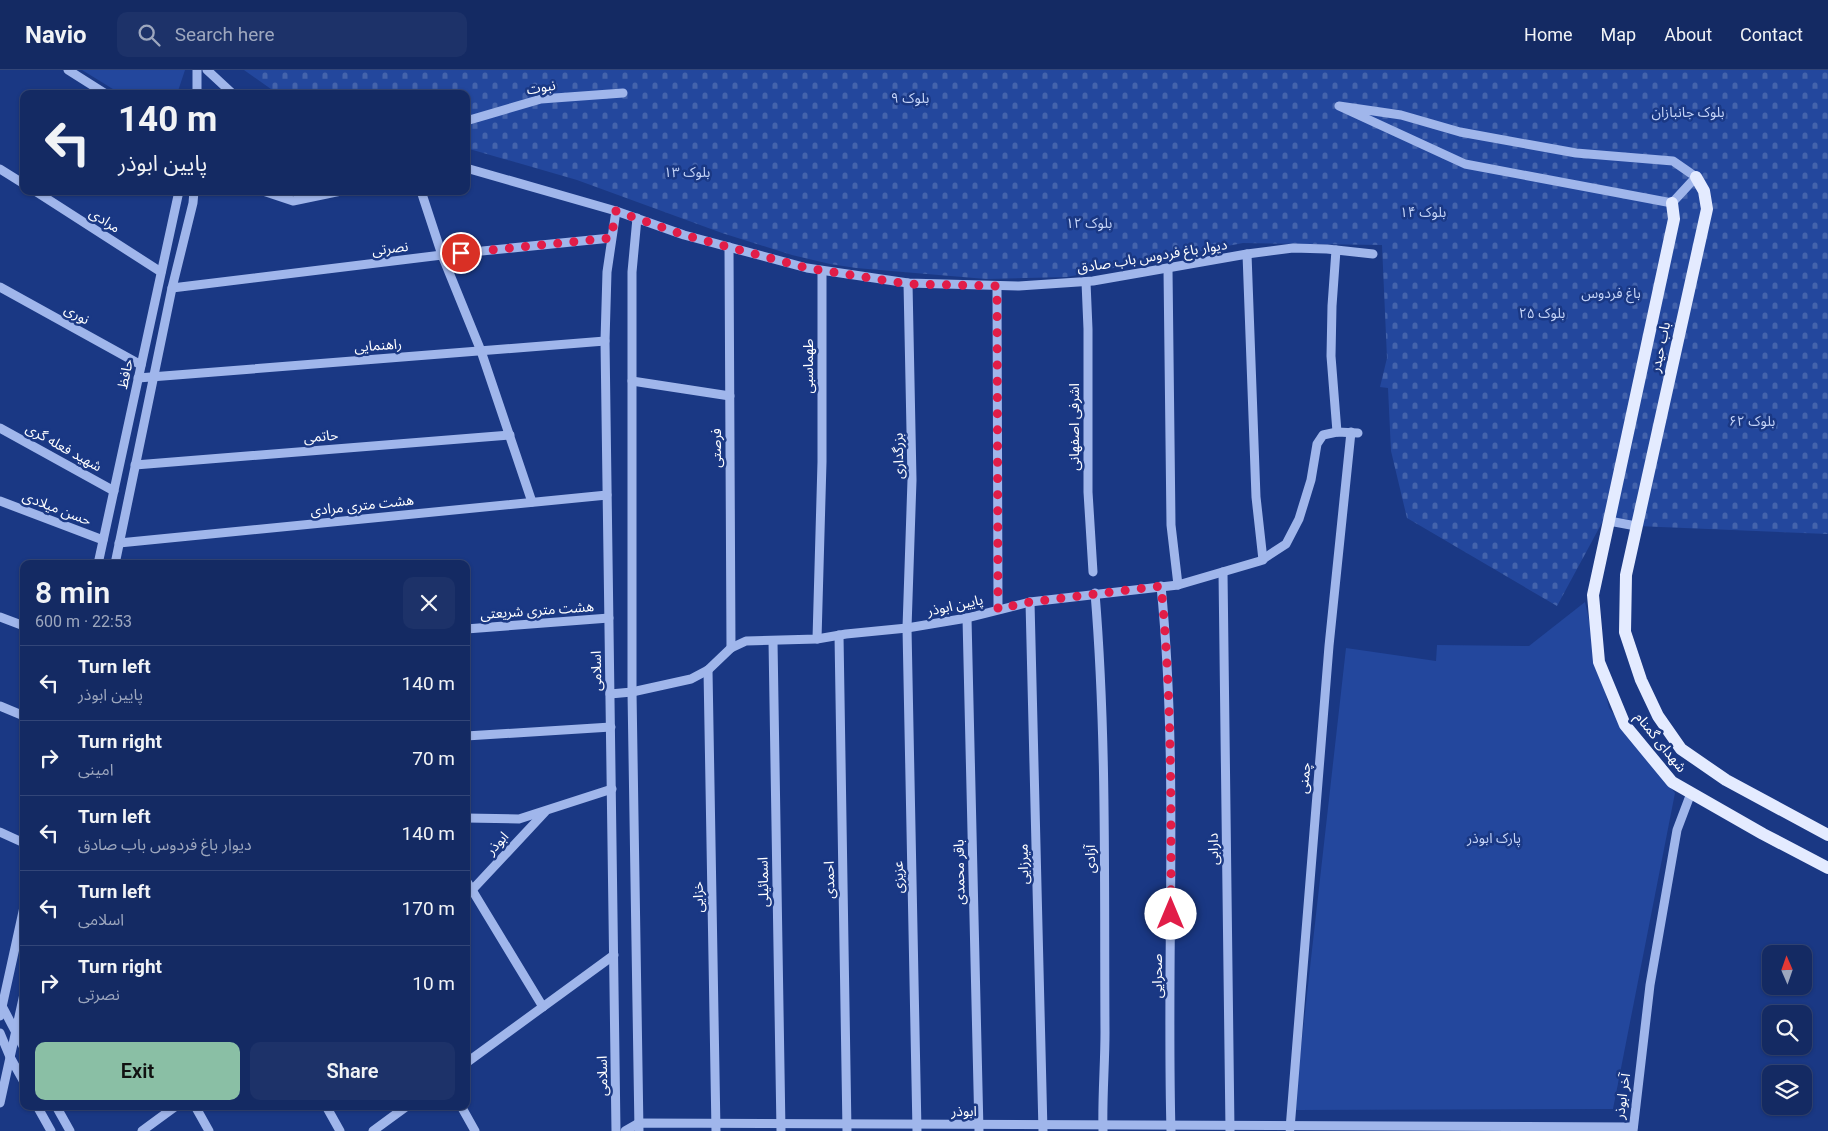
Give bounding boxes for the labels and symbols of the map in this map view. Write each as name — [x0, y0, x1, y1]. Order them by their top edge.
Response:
street label: نبوت — [525, 77, 557, 98]
park label: بلوک ۹ — [891, 90, 929, 107]
park label: بلوک جانبازان — [1652, 104, 1725, 121]
park label: بلوک ۱۳ — [664, 164, 710, 181]
street label: مرادی — [86, 204, 123, 237]
park label: بلوک ۱۴ — [1400, 204, 1446, 221]
park label: بلوک ۱۲ — [1066, 215, 1112, 232]
pin — [440, 232, 482, 274]
street label: دیوار باغ فردوس باب صادق — [1076, 236, 1229, 279]
street label: نصرتی — [371, 238, 410, 259]
park label: باغ فردوس — [1581, 285, 1641, 304]
street label: نوری — [61, 301, 93, 328]
park label: بلوک ۲۵ — [1519, 305, 1565, 322]
street label: باب حیدر — [1647, 320, 1674, 375]
street label: راهنمایی — [354, 335, 402, 356]
street label: طهماسبی — [800, 339, 817, 393]
street label: حافظ — [114, 358, 136, 390]
street label: اشرفی اصفهانی — [1066, 383, 1083, 471]
park label: بلوک ۶۲ — [1729, 413, 1775, 430]
street label: شهید فعله گری — [23, 420, 105, 475]
street label: حاتمی — [303, 427, 339, 446]
street label: فرصتی — [708, 428, 725, 468]
street label: بزرگداری — [890, 433, 907, 479]
street label: حسن میلادی — [20, 488, 94, 529]
street label: هشت متری مرادی — [309, 492, 415, 519]
street label: پایین ابوذر — [925, 591, 985, 621]
street label: هشت متری شریعتی — [480, 598, 595, 623]
street label: اسلامی — [588, 651, 605, 691]
street label: شهدای گمنام — [1630, 709, 1690, 777]
street label: چمنی — [1295, 762, 1315, 795]
street label: ابوذر — [482, 828, 512, 859]
park label: پارک ابوذر — [1466, 830, 1521, 848]
street label: دارابی — [1205, 832, 1222, 865]
street label: باقر محمدی — [950, 839, 969, 905]
street label: میرزایی — [1015, 843, 1032, 885]
street label: آزادی — [1082, 844, 1099, 873]
street label: اسمائیلی — [755, 857, 772, 907]
street label: احمدی — [821, 861, 838, 899]
street label: عزیزی — [890, 861, 907, 893]
street label: خزایی — [690, 881, 707, 913]
position arrow — [1144, 887, 1196, 939]
north arrow — [1762, 945, 1812, 995]
street label: صحرایی — [1149, 953, 1166, 998]
street label: اسلامی — [594, 1056, 611, 1096]
street label: آخر ابوذر — [1611, 1071, 1634, 1121]
street label: ابوذر — [950, 1103, 977, 1120]

